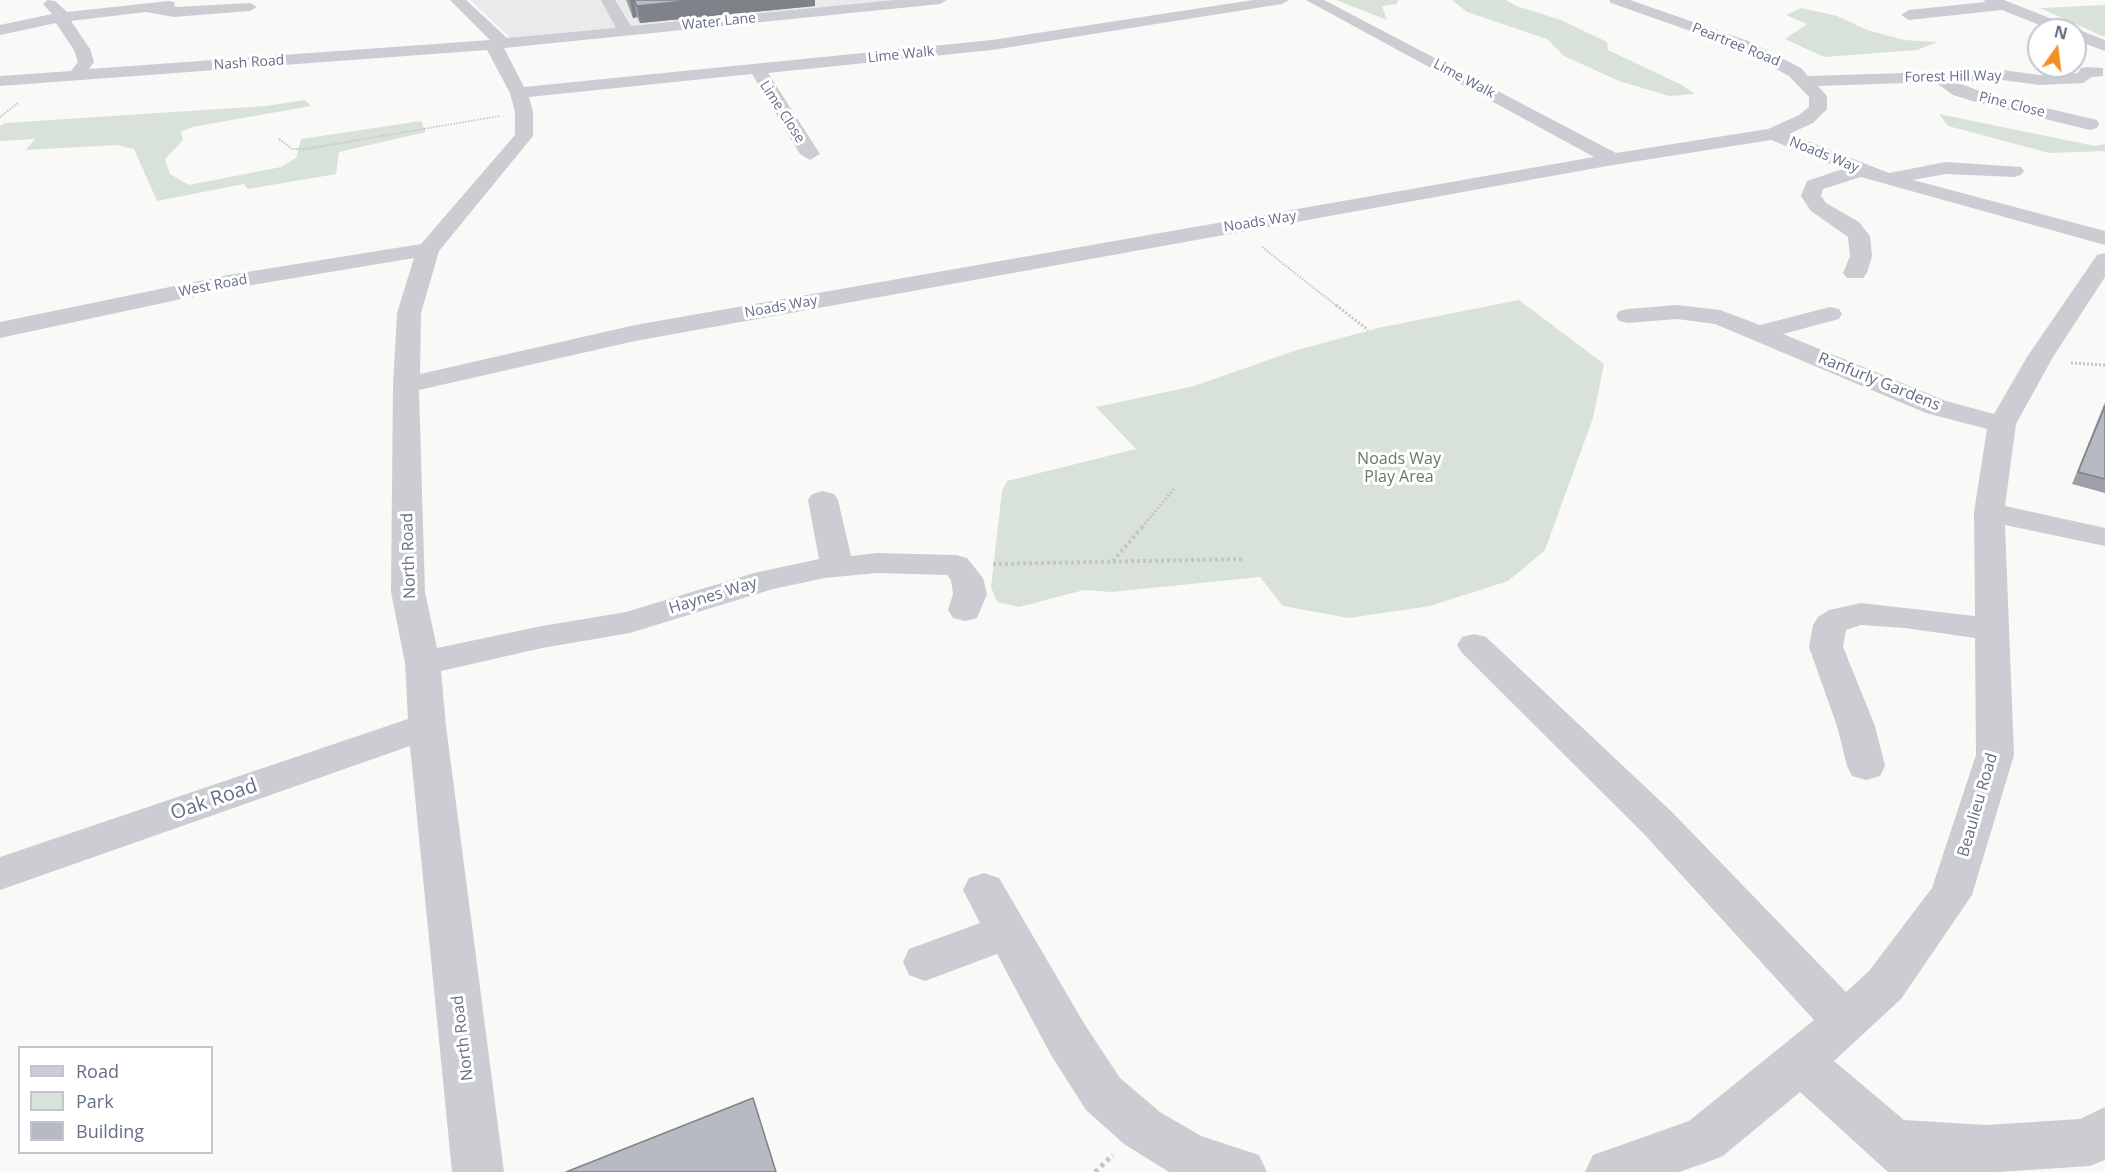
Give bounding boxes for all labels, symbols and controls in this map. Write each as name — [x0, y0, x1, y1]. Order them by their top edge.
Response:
street label: Water Lane — [681, 10, 757, 34]
north arrow — [2027, 18, 2087, 78]
street label: Peartree Road — [1690, 20, 1782, 70]
text: N — [2052, 20, 2070, 45]
street label: Lime Walk — [867, 43, 935, 67]
street label: Nash Road — [213, 52, 285, 74]
street label: Lime Walk — [1431, 56, 1497, 102]
street label: Forest Hill Way — [1904, 68, 2002, 86]
street label: Lime Close — [756, 78, 808, 146]
street label: Pine Close — [1977, 89, 2047, 121]
street label: Noads Way — [1787, 133, 1861, 177]
street label: Noads Way — [1222, 208, 1298, 236]
street label: West Road — [177, 271, 249, 301]
street label: Noads Way — [743, 292, 819, 322]
street label: Ranfurly Gardens — [1815, 349, 1943, 415]
park label: Noads Way Play Area — [1357, 449, 1441, 487]
street label: North Road — [398, 513, 420, 599]
street label: Haynes Way — [667, 574, 759, 618]
street label: Beaulieu Road — [1954, 751, 2002, 859]
street label: Oak Road — [167, 774, 261, 826]
street label: North Road — [448, 994, 478, 1082]
legend — [18, 1046, 213, 1154]
text: Road — [76, 1059, 119, 1083]
text: Park — [76, 1089, 114, 1113]
text: Building — [76, 1119, 144, 1143]

